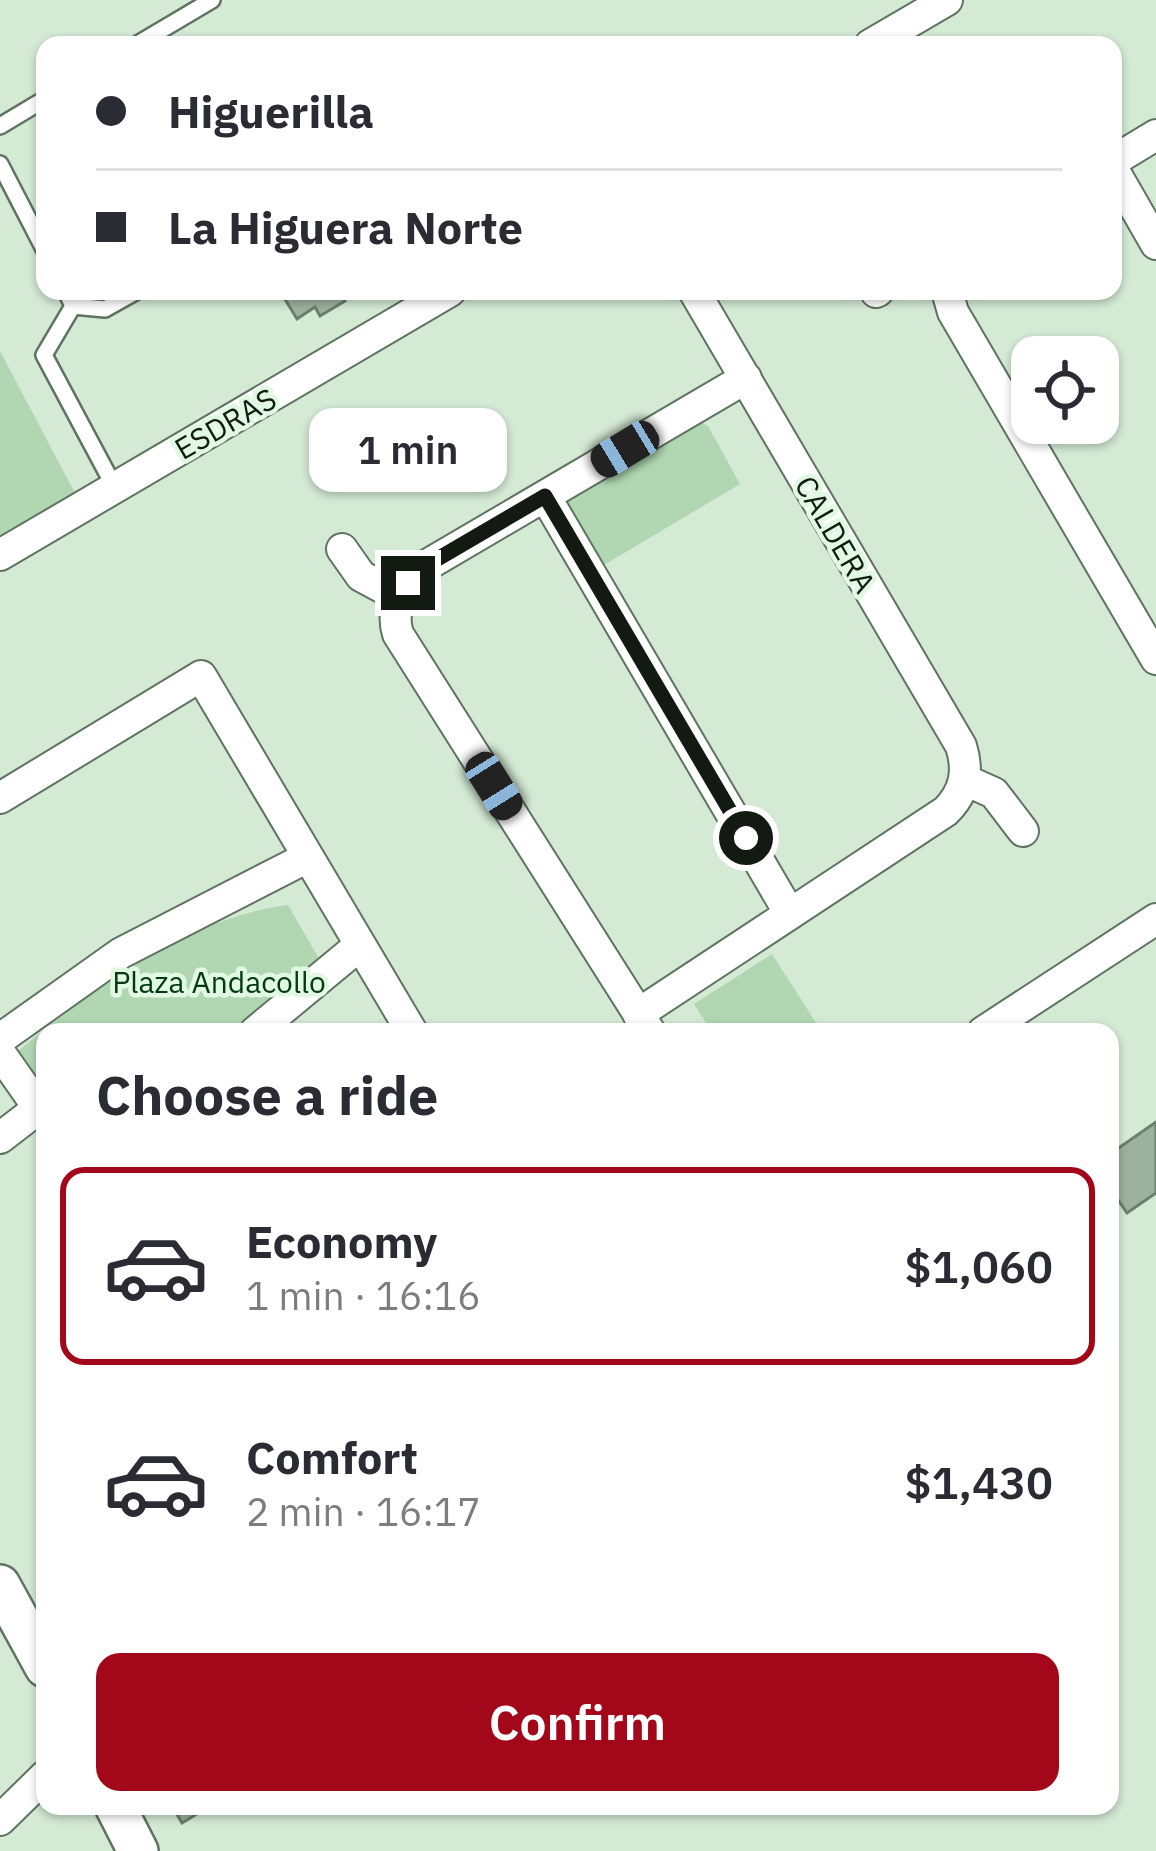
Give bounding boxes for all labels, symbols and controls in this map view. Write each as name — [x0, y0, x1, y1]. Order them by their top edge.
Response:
text: Higuerilla — [168, 82, 374, 140]
text: La Higuera Norte — [168, 198, 523, 256]
map controls — [1011, 336, 1119, 444]
button: locate — [1011, 336, 1119, 444]
street label: ESDRAS — [167, 378, 283, 468]
callout: 1 min — [309, 409, 507, 493]
car — [585, 415, 665, 483]
text: 1 min — [358, 424, 458, 475]
street label: CALDERA — [787, 468, 885, 600]
route end — [381, 556, 435, 610]
car — [460, 746, 528, 826]
route start — [719, 811, 773, 865]
park label: Plaza Andacollo — [112, 962, 326, 1001]
text: Choose a ride — [96, 1060, 438, 1130]
icon: car — [102, 1212, 210, 1320]
text: Economy — [246, 1212, 437, 1270]
text: $1,060 — [905, 1237, 1053, 1295]
text: 1 min · 16:16 — [246, 1270, 481, 1321]
icon: car — [102, 1428, 210, 1536]
text: Comfort — [246, 1428, 418, 1486]
text: $1,430 — [905, 1453, 1053, 1511]
text: 2 min · 16:17 — [246, 1486, 481, 1537]
button: Confirm — [96, 1653, 1059, 1791]

